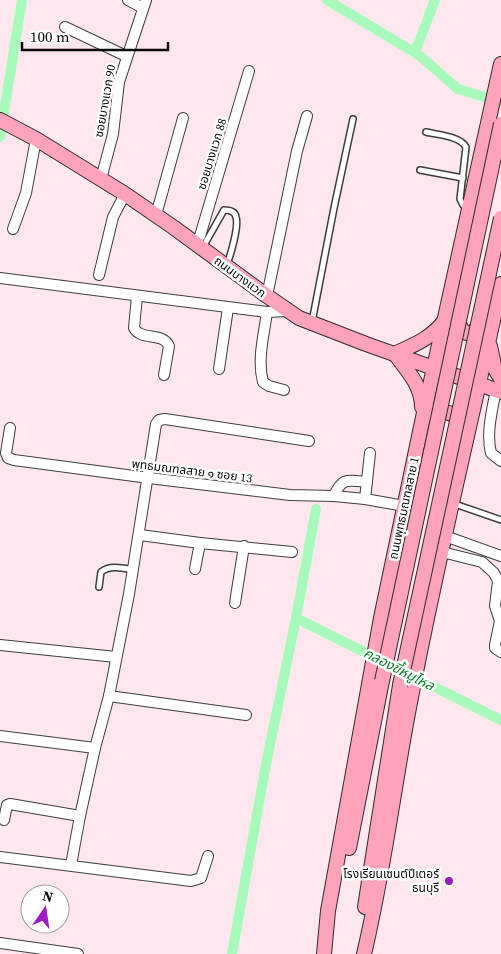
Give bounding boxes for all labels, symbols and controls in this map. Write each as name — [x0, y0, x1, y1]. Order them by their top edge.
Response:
scale bar — [22, 20, 169, 52]
text: 100 m — [30, 26, 70, 47]
street label: ซอยบางแวก 90 — [91, 63, 119, 139]
street label: ซอยบางแวก 88 — [194, 116, 230, 192]
street label: ถนนบางแวก — [211, 253, 269, 301]
street label: ถนนพุทธมณฑลสาย 1 — [385, 455, 423, 561]
street label: พุทธมณฑลสาย ๑ ซอย 13 — [131, 456, 253, 486]
water label: คลองขี้หมูไหล — [360, 643, 439, 696]
place label: โรงเรียนเซนต์ปีเตอร์ ธนบุรี — [343, 866, 440, 896]
marker: โรงเรียนเซนต์ปีเตอร์ ธนบุรี — [443, 875, 455, 887]
north arrow — [20, 884, 70, 934]
text: N — [41, 885, 55, 907]

